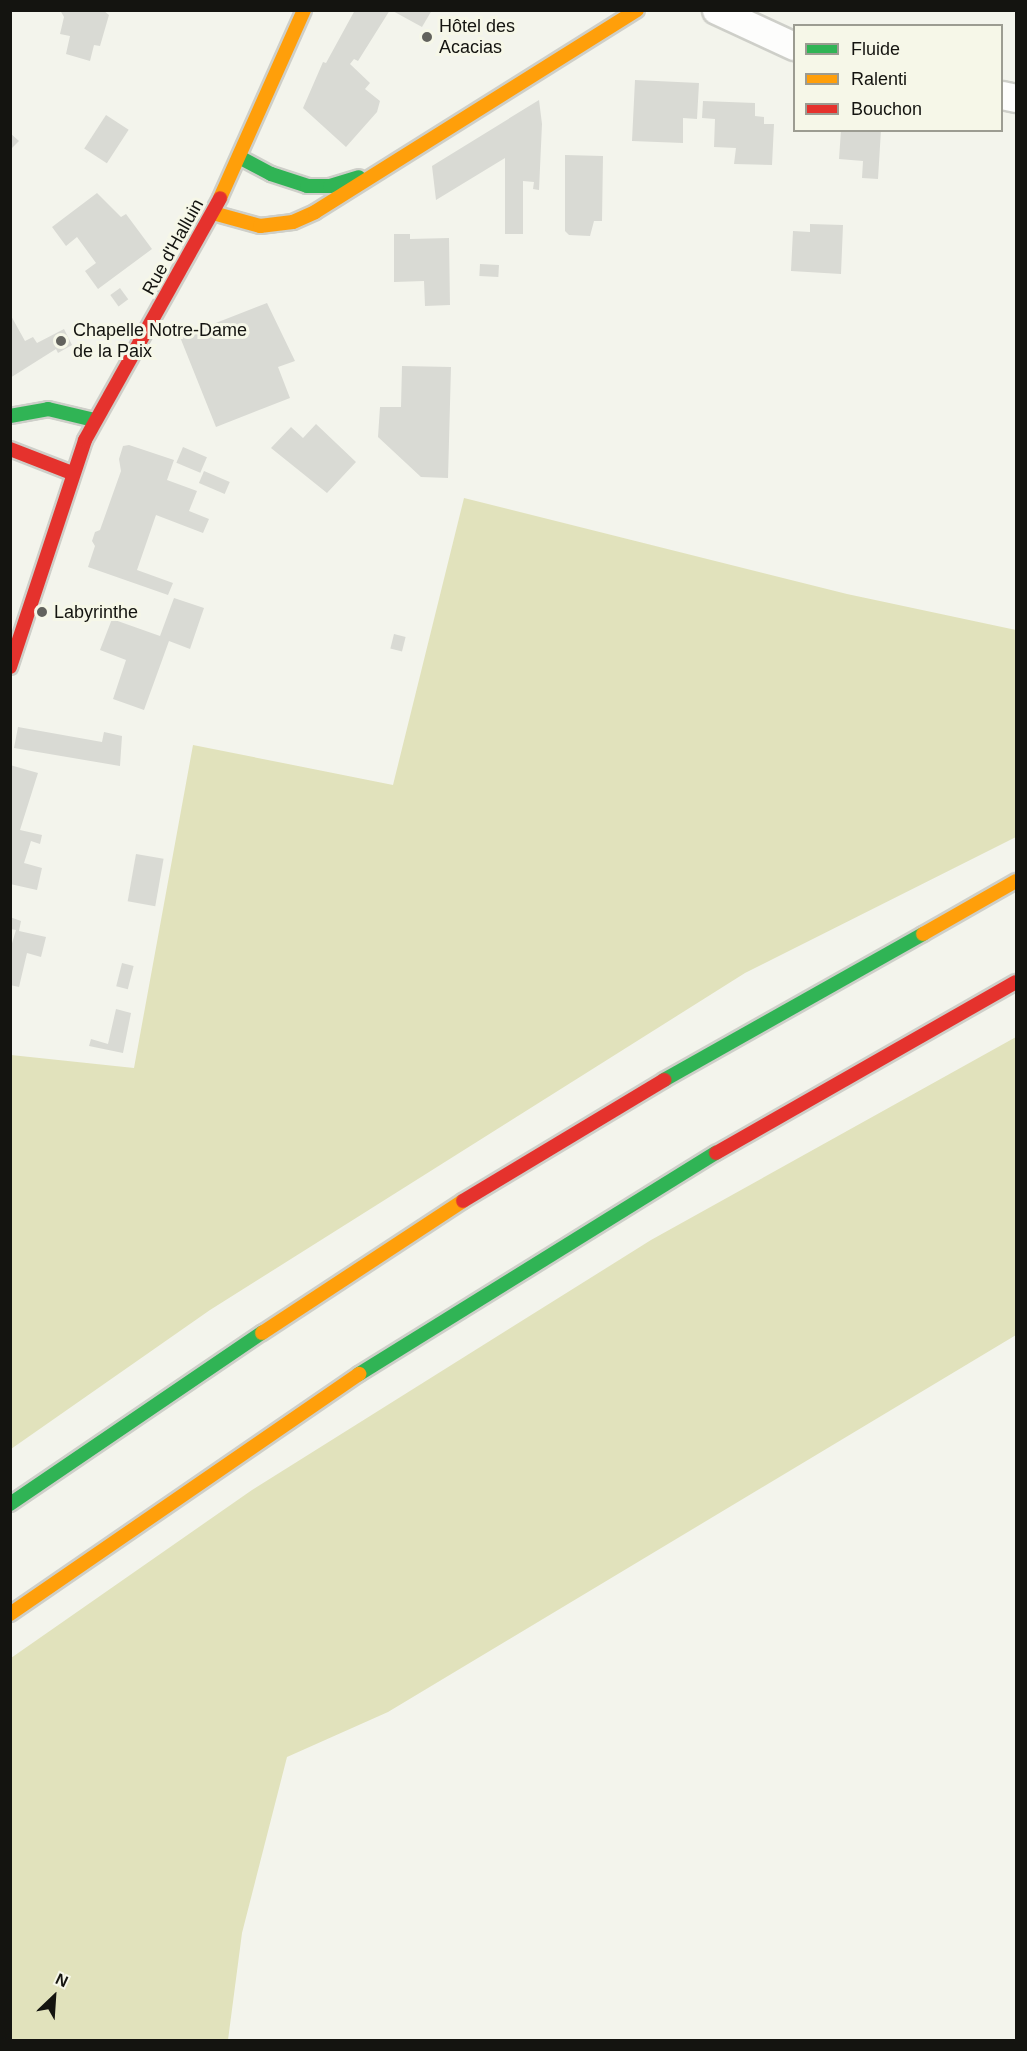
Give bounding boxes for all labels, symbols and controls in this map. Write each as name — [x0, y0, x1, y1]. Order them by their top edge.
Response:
place label: Hôtel des Acacias — [439, 16, 515, 58]
legend — [793, 24, 1003, 132]
marker: Hôtel des Acacias — [420, 30, 434, 44]
text: Fluide — [851, 39, 900, 59]
text: Ralenti — [851, 69, 907, 89]
text: Bouchon — [851, 99, 922, 119]
street label: Rue d'Halluin — [138, 195, 208, 299]
place label: Chapelle Notre-Dame de la Paix — [73, 320, 247, 362]
marker: Chapelle Notre-Dame de la Paix — [54, 334, 68, 348]
place label: Labyrinthe — [54, 601, 138, 623]
marker: Labyrinthe — [35, 605, 49, 619]
north arrow — [24, 1967, 84, 2027]
text: N — [53, 1970, 71, 1990]

